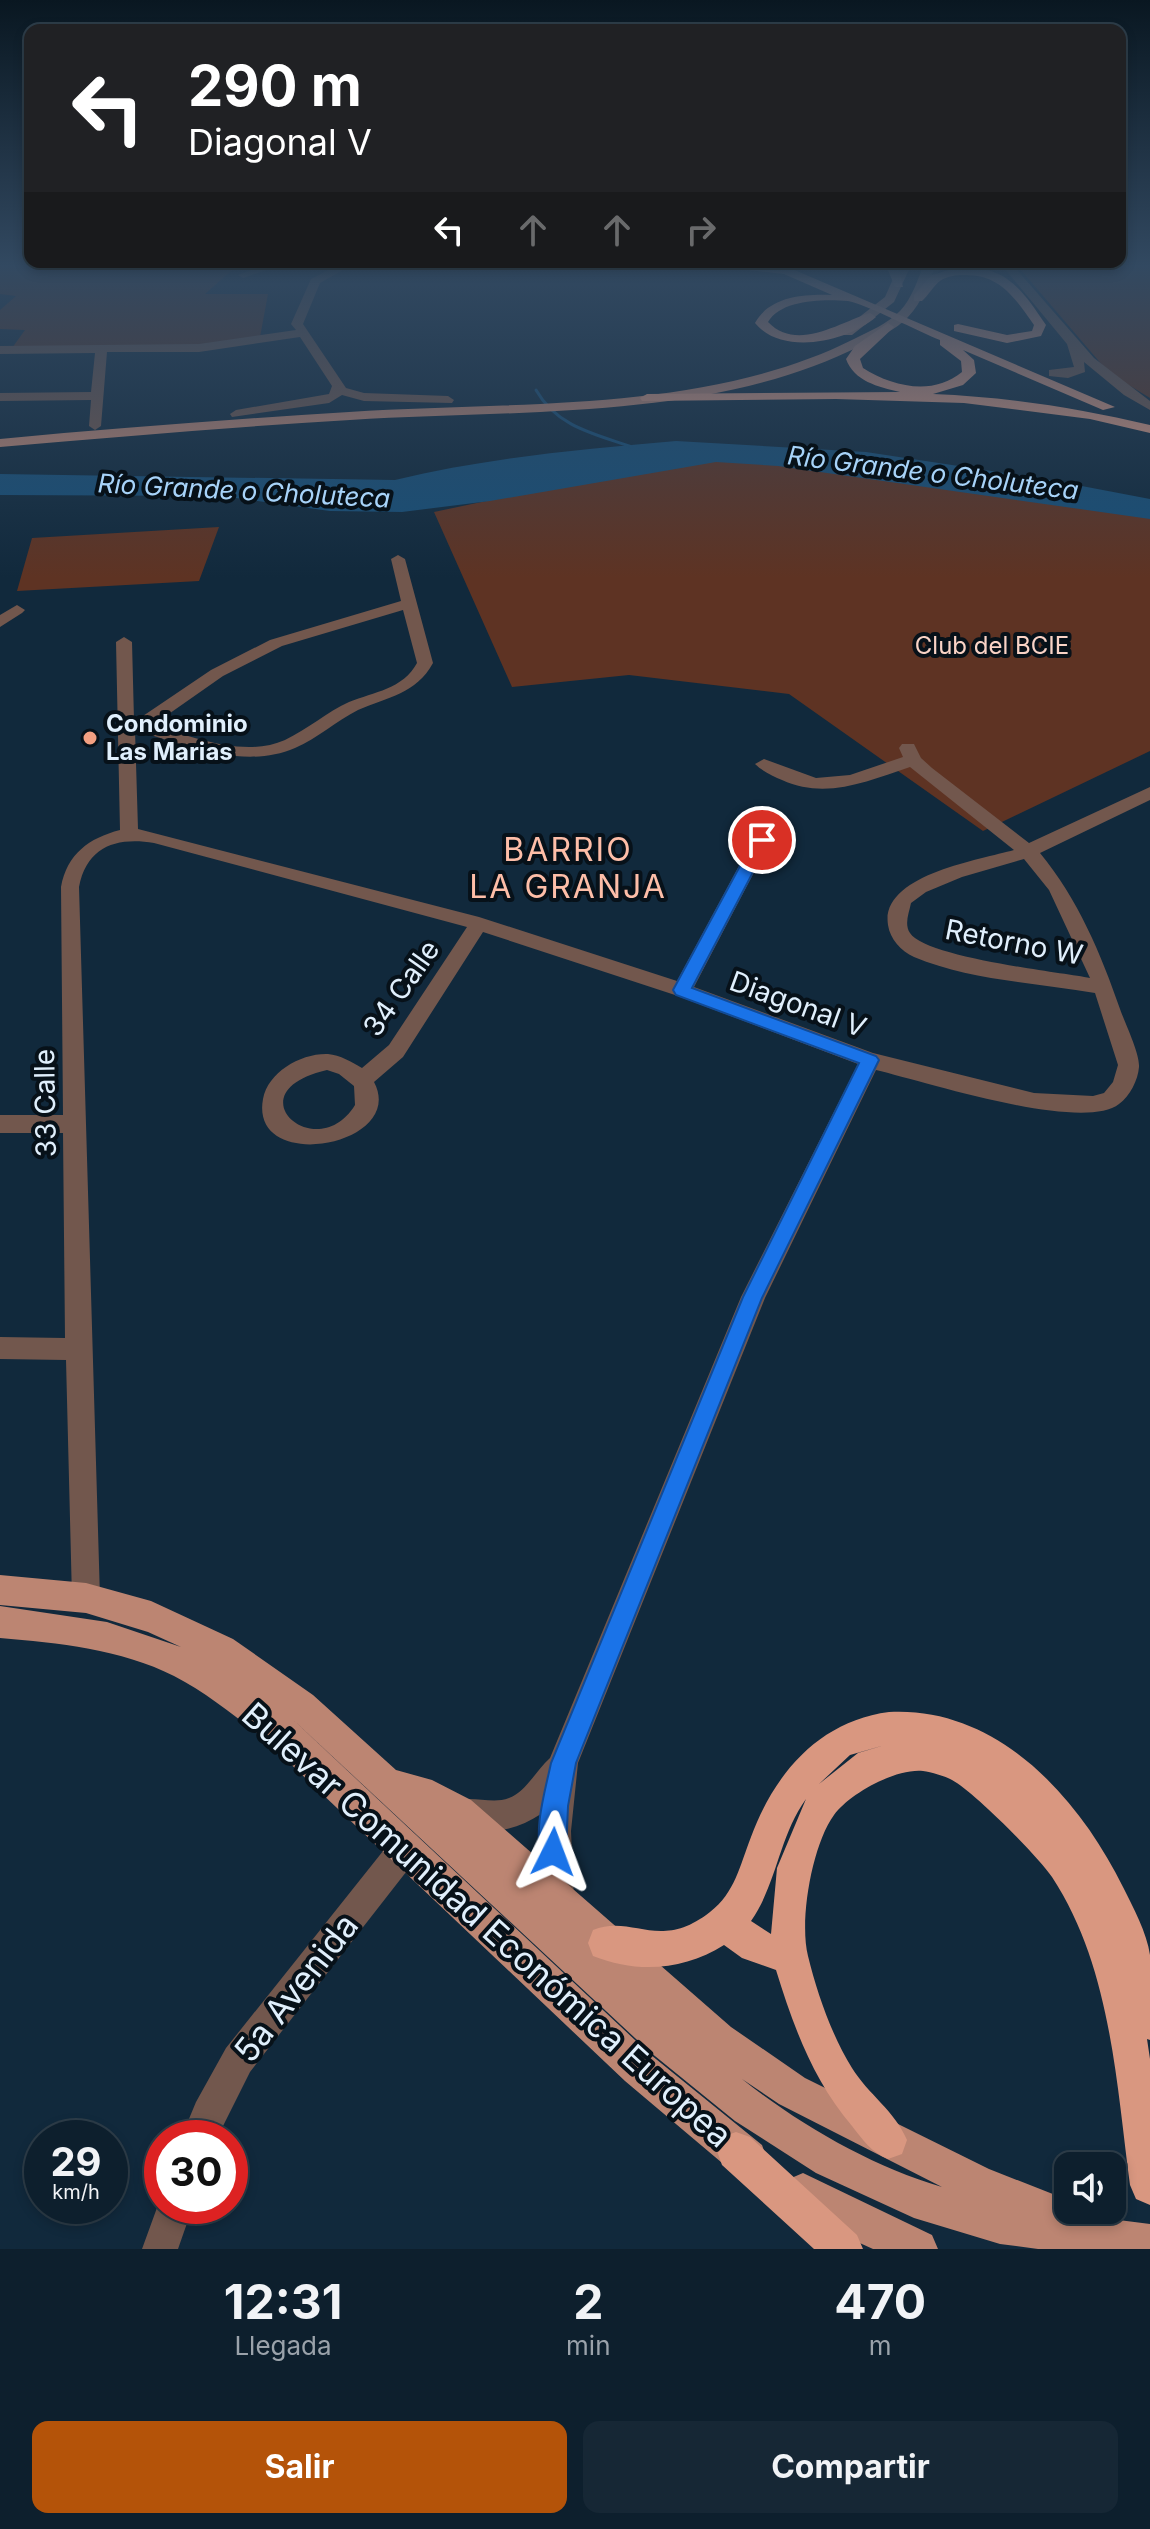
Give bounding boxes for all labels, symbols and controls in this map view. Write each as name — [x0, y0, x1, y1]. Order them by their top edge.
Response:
text: 290 m — [188, 52, 362, 120]
icon: left — [56, 56, 160, 160]
text: Diagonal V — [188, 120, 372, 164]
icon: left — [427, 208, 471, 252]
icon: ahead — [511, 208, 555, 252]
icon: ahead — [595, 208, 639, 252]
icon: right — [679, 208, 723, 252]
water label: Río Grande o Choluteca — [786, 439, 1080, 506]
water label: Río Grande o Choluteca — [97, 467, 391, 514]
park label: Club del BCIE — [915, 631, 1069, 660]
place label: Condominio Las Marias — [106, 709, 248, 766]
marker: Condominio Las Marias — [81, 729, 99, 747]
pin — [728, 806, 796, 874]
icon: arrive — [740, 818, 784, 862]
district label: BARRIO LA GRANJA — [469, 830, 667, 906]
street label: Retorno W — [942, 912, 1086, 972]
street label: 34 Calle — [356, 933, 446, 1043]
street label: Diagonal V — [725, 964, 871, 1044]
street label: 33 Calle — [27, 1048, 63, 1158]
street label: Bulevar Comunidad Económica Europea — [234, 1694, 740, 2155]
position arrow — [511, 1810, 595, 1894]
street label: 5a Avenida — [225, 1905, 366, 2070]
speed limit sign: 30 — [144, 2120, 248, 2224]
text: 29 — [50, 2137, 102, 2186]
map controls — [1054, 2152, 1126, 2224]
button: sound — [1054, 2152, 1126, 2224]
text: km/h — [52, 2180, 100, 2204]
text: 12:31 — [224, 2272, 342, 2331]
text: 2 — [573, 2272, 603, 2331]
text: 470 — [834, 2272, 926, 2331]
text: Llegada — [234, 2330, 332, 2361]
text: min — [566, 2330, 611, 2361]
text: m — [869, 2330, 892, 2361]
button: Salir — [32, 2421, 567, 2513]
button: Compartir — [583, 2421, 1118, 2513]

